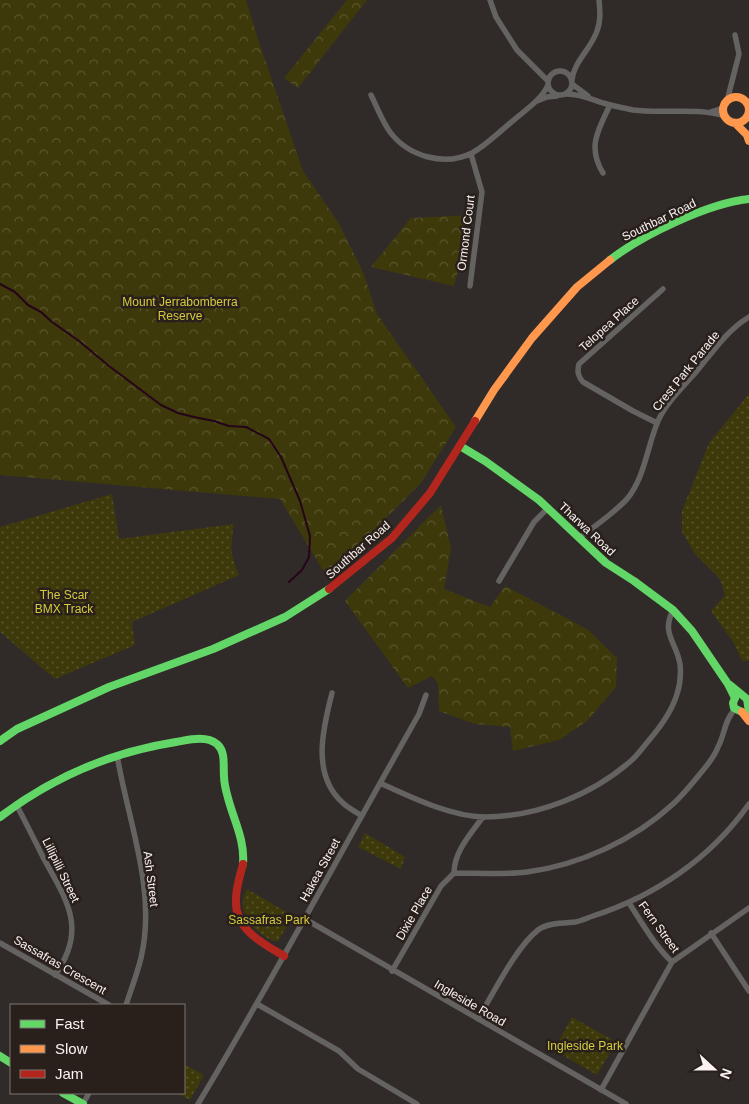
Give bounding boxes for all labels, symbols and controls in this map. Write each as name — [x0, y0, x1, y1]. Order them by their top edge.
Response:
street label: Ormond Court — [454, 194, 478, 272]
street label: Southbar Road — [620, 196, 698, 244]
street label: Telopea Place — [576, 293, 642, 354]
park label: Mount Jerrabomberra Reserve — [122, 295, 238, 323]
street label: Crest Park Parade — [649, 328, 723, 414]
street label: Tharwa Road — [556, 499, 618, 559]
street label: Southbar Road — [323, 518, 393, 582]
park label: The Scar BMX Track — [35, 588, 94, 616]
street label: Lillipilli Street — [39, 835, 83, 905]
street label: Hakea Street — [297, 835, 343, 904]
street label: Ash Street — [141, 850, 161, 908]
street label: Dixie Place — [393, 883, 435, 942]
street label: Fern Street — [636, 899, 683, 956]
park label: Sassafras Park — [228, 913, 311, 927]
street label: Sassafras Crescent — [11, 933, 109, 998]
street label: Ingleside Road — [432, 977, 508, 1029]
legend — [10, 1004, 185, 1094]
text: Fast — [55, 1015, 85, 1032]
park label: Ingleside Park — [547, 1039, 624, 1053]
text: Slow — [55, 1040, 88, 1057]
north arrow — [689, 1044, 739, 1094]
text: Jam — [55, 1065, 83, 1082]
text: N — [717, 1066, 735, 1081]

